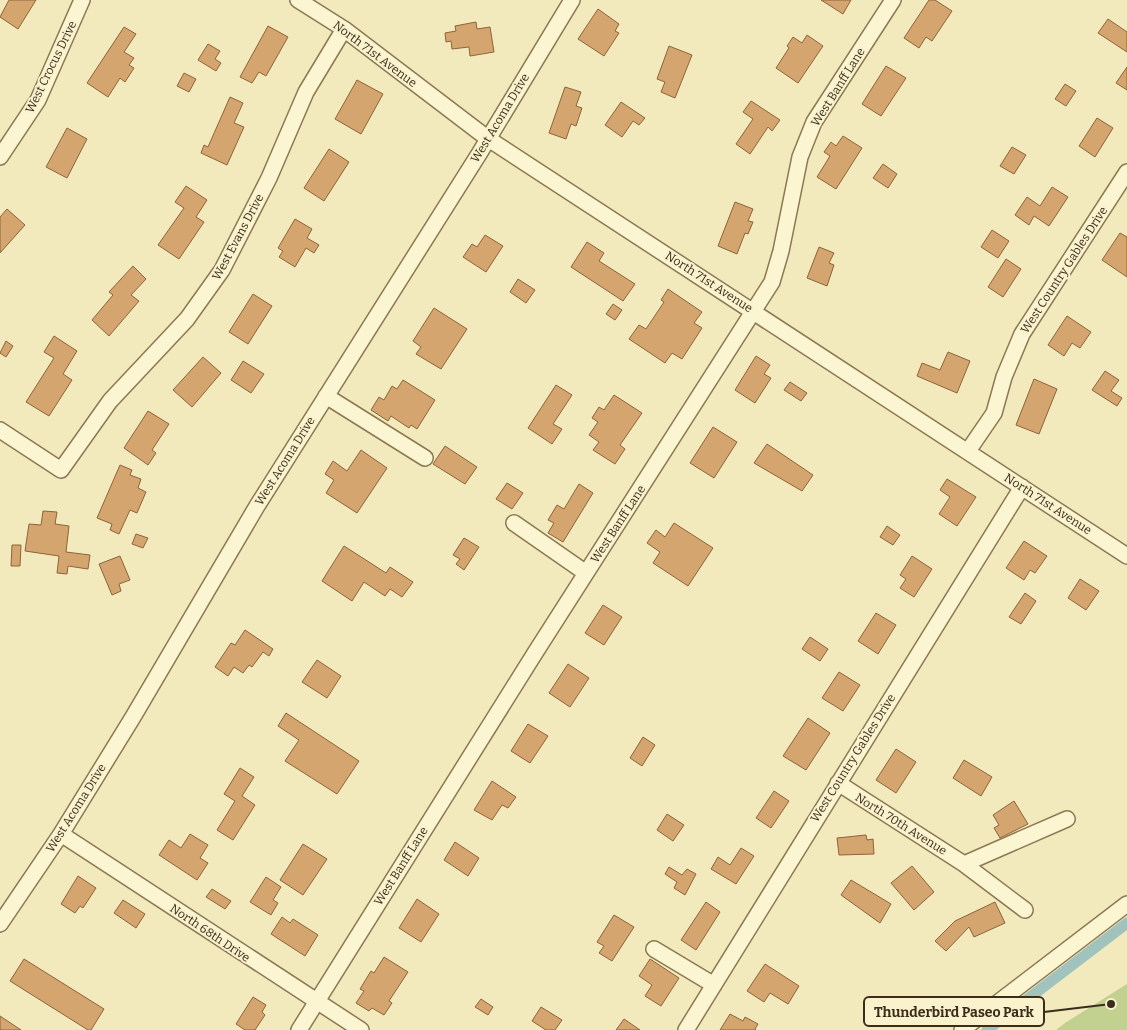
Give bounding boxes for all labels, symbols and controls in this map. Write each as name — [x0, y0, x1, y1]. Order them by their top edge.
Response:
street label: North 71st Avenue — [330, 18, 420, 90]
street label: West Crocus Drive — [23, 19, 79, 115]
street label: West Banff Lane — [808, 45, 868, 129]
street label: West Acoma Drive — [468, 71, 532, 165]
street label: West Evans Drive — [209, 192, 267, 282]
street label: West Country Gables Drive — [1018, 204, 1110, 336]
street label: North 71st Avenue — [663, 249, 755, 315]
street label: West Acoma Drive — [252, 414, 318, 508]
street label: North 71st Avenue — [1002, 471, 1094, 537]
street label: West Banff Lane — [588, 483, 648, 565]
street label: West Country Gables Drive — [808, 691, 898, 825]
street label: West Acoma Drive — [43, 761, 109, 855]
street label: North 70th Avenue — [853, 790, 949, 858]
street label: West Banff Lane — [371, 824, 431, 908]
street label: North 68th Drive — [167, 901, 253, 965]
callout: Thunderbird Paseo Park — [864, 997, 1044, 1026]
text: Thunderbird Paseo Park — [874, 1004, 1035, 1021]

